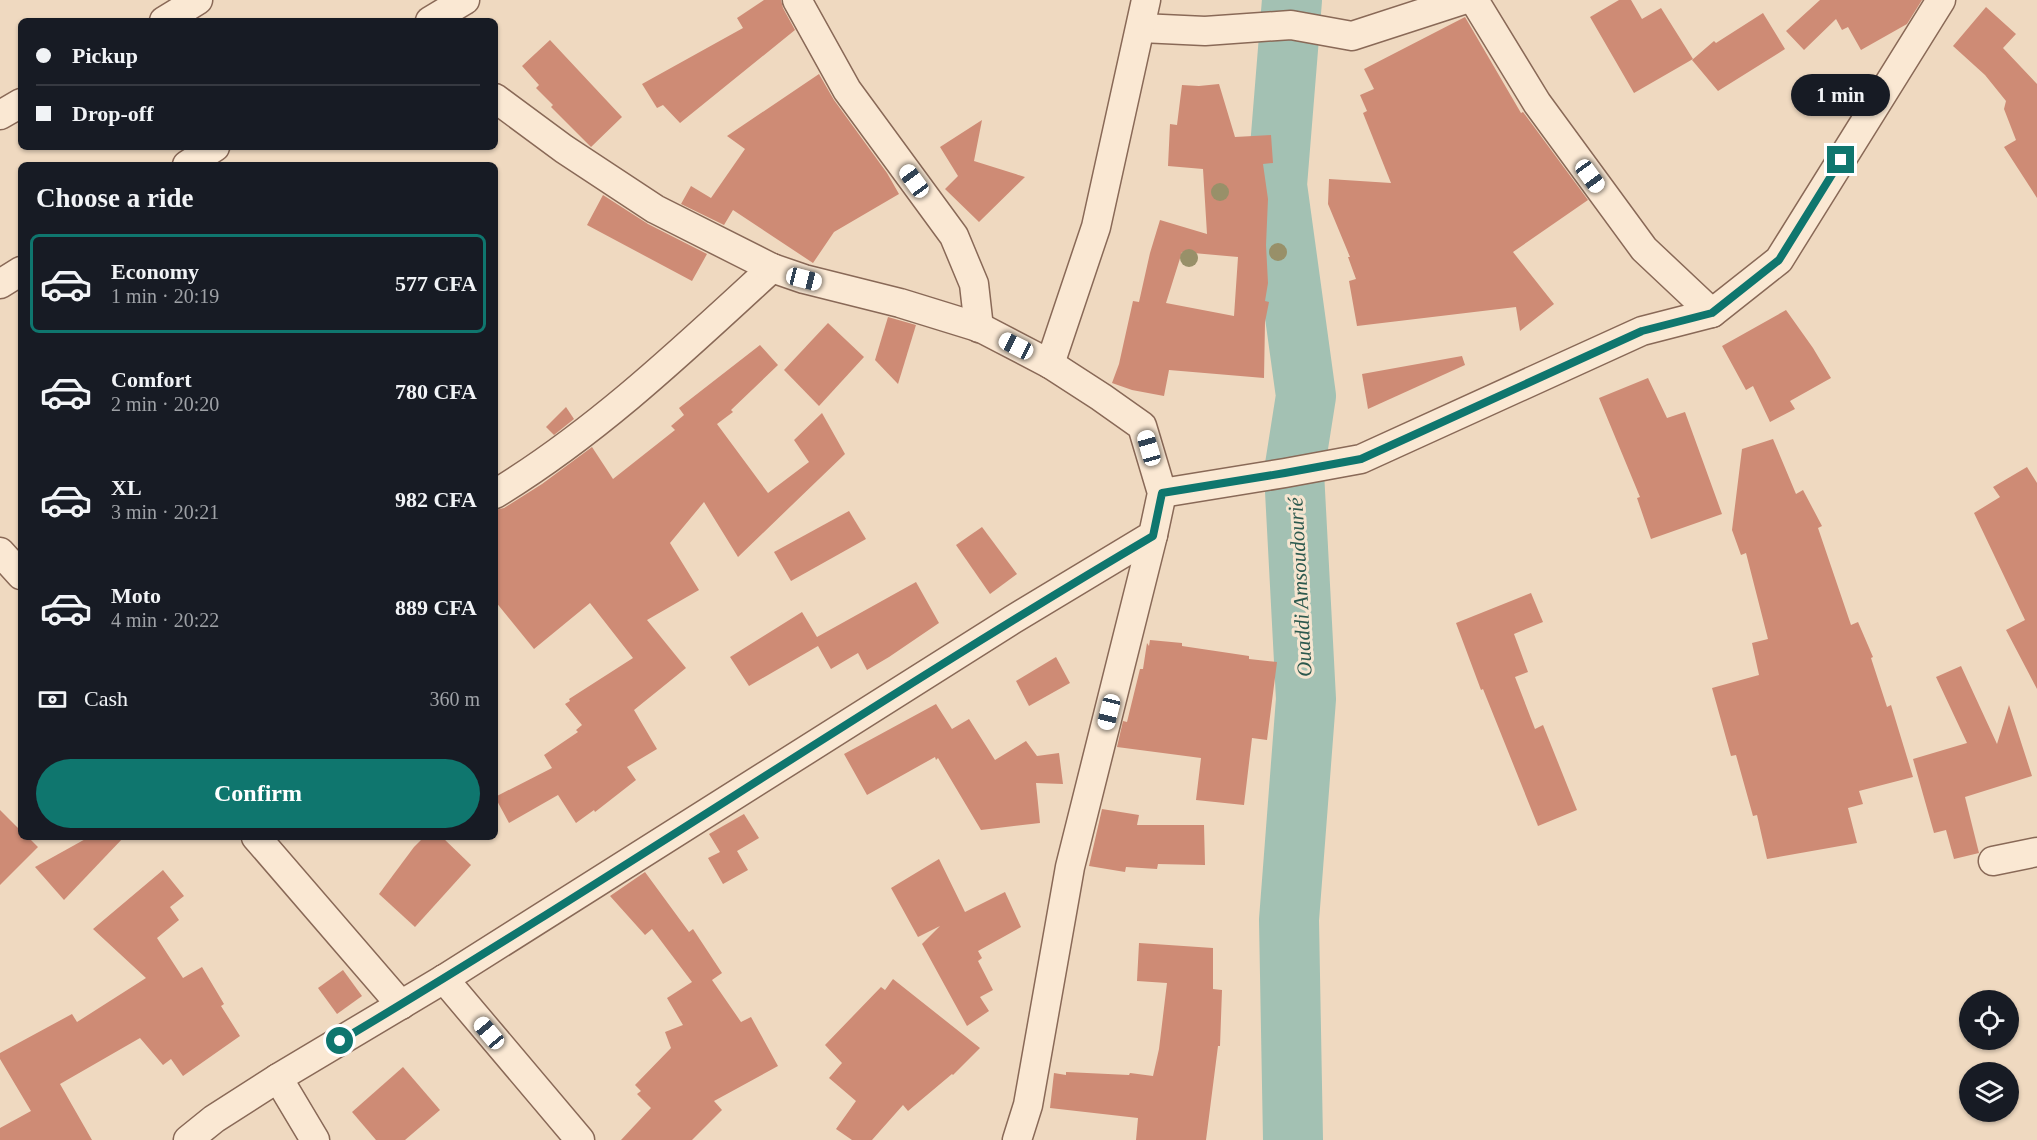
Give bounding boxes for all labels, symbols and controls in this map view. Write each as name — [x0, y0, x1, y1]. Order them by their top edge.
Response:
text: Pickup — [72, 43, 138, 68]
callout: 1 min — [1792, 73, 1890, 115]
text: 1 min — [1816, 84, 1865, 106]
text: Drop-off — [72, 101, 153, 126]
route end — [1827, 146, 1854, 173]
car — [1572, 156, 1608, 196]
car — [896, 161, 932, 201]
text: Choose a ride — [36, 183, 194, 213]
icon: car — [39, 257, 93, 311]
text: Economy — [111, 259, 199, 284]
car — [784, 266, 824, 292]
text: 577 CFA — [395, 271, 477, 296]
text: 1 min · 20:19 — [111, 285, 219, 307]
car — [996, 330, 1036, 362]
icon: car — [39, 365, 93, 419]
text: Comfort — [111, 367, 192, 392]
text: 780 CFA — [395, 379, 477, 404]
text: 2 min · 20:20 — [111, 393, 219, 415]
car — [1135, 428, 1163, 468]
icon: car — [39, 473, 93, 527]
text: XL — [111, 475, 142, 500]
text: 982 CFA — [395, 487, 477, 512]
water label: Ouaddi Amsoudourié — [1283, 495, 1317, 677]
text: 3 min · 20:21 — [111, 501, 219, 523]
icon: car — [39, 581, 93, 635]
text: Moto — [111, 583, 161, 608]
text: 889 CFA — [395, 595, 477, 620]
text: 4 min · 20:22 — [111, 609, 219, 631]
icon: cash — [36, 683, 69, 716]
text: Cash — [84, 686, 128, 711]
text: 360 m — [429, 688, 480, 710]
car — [1096, 692, 1122, 732]
button: Confirm — [36, 759, 480, 828]
map controls — [1959, 990, 2019, 1122]
button: locate — [1959, 990, 2019, 1050]
car — [471, 1013, 507, 1053]
route start — [326, 1027, 353, 1054]
button: layers — [1959, 1062, 2019, 1122]

